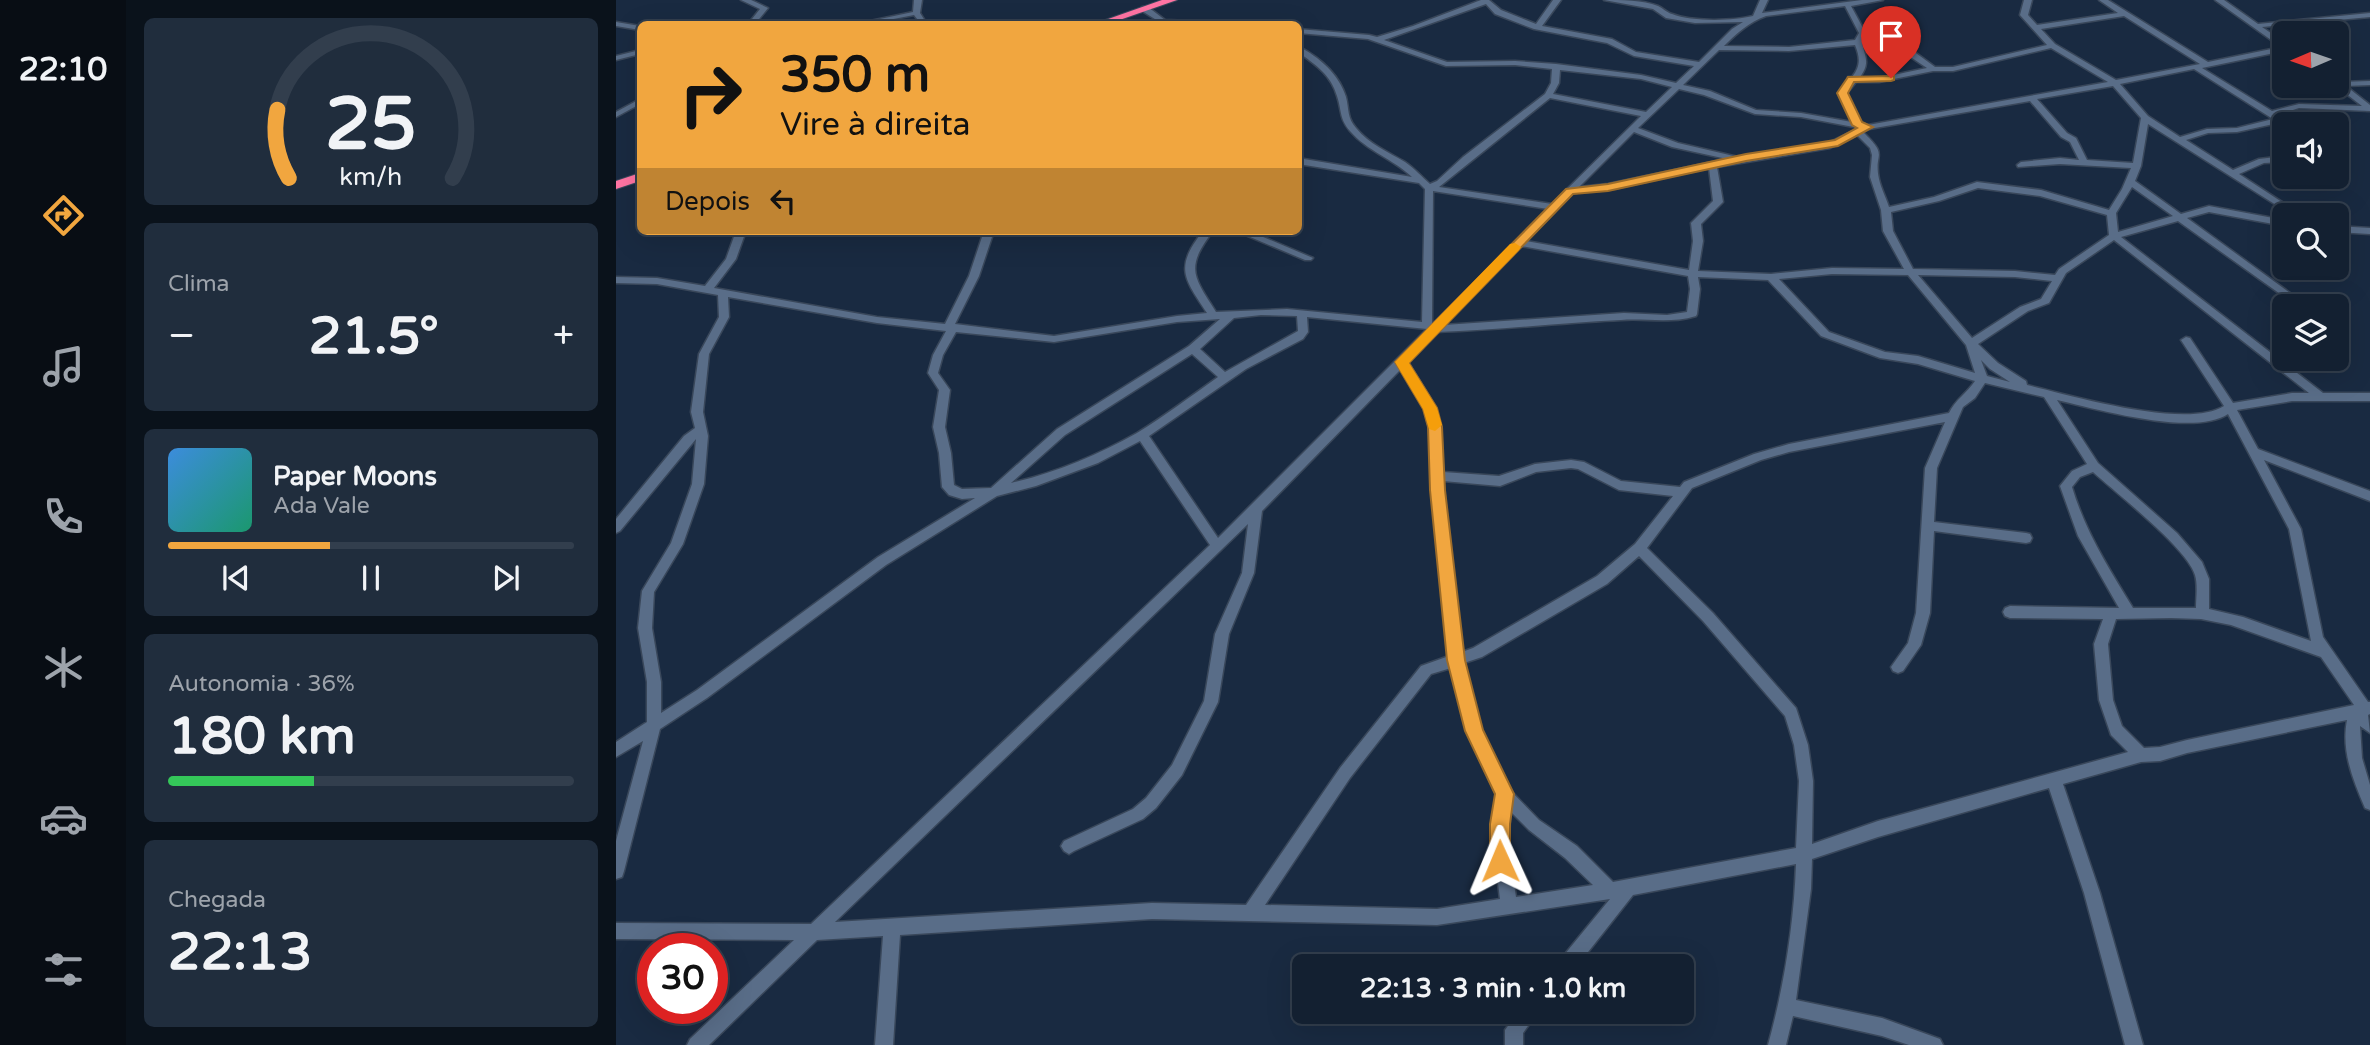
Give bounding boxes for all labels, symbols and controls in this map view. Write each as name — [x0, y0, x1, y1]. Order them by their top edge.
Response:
pin — [1861, 6, 1921, 78]
icon: arrive — [1872, 17, 1910, 55]
north arrow — [2272, 21, 2348, 98]
map controls — [2272, 21, 2349, 371]
text: 350 m — [780, 46, 930, 105]
icon: right — [665, 49, 756, 140]
text: 22:10 — [19, 51, 107, 89]
text: 25 — [325, 81, 417, 169]
text: Vire à direita — [780, 106, 971, 144]
button: sound — [2272, 112, 2349, 189]
text: km/h — [340, 162, 402, 192]
icon: left — [764, 182, 802, 220]
text: Depois — [665, 186, 750, 217]
icon: directions — [39, 191, 88, 240]
button: search — [2272, 203, 2349, 280]
text: Clima — [168, 270, 229, 298]
button: layers — [2272, 294, 2349, 371]
text: 21.5° — [309, 305, 439, 368]
text: − — [168, 313, 195, 359]
text: + — [553, 313, 574, 359]
icon: music — [39, 342, 88, 391]
text: Paper Moons — [273, 461, 437, 492]
icon: phone — [39, 492, 88, 541]
text: Ada Vale — [273, 492, 370, 520]
icon: previous — [217, 559, 255, 597]
icon: pause — [352, 559, 390, 597]
icon: next — [487, 559, 525, 597]
icon: climate — [39, 643, 88, 692]
text: Autonomia · 36% — [168, 670, 355, 698]
text: 180 km — [168, 705, 356, 768]
icon: car — [39, 794, 88, 843]
position arrow — [1463, 824, 1537, 898]
text: Chegada — [168, 886, 266, 914]
text: 22:13 — [168, 921, 312, 984]
speed limit sign: 30 — [637, 933, 728, 1024]
icon: filters — [39, 945, 88, 994]
text: 22:13 · 3 min · 1.0 km — [1360, 973, 1626, 1004]

